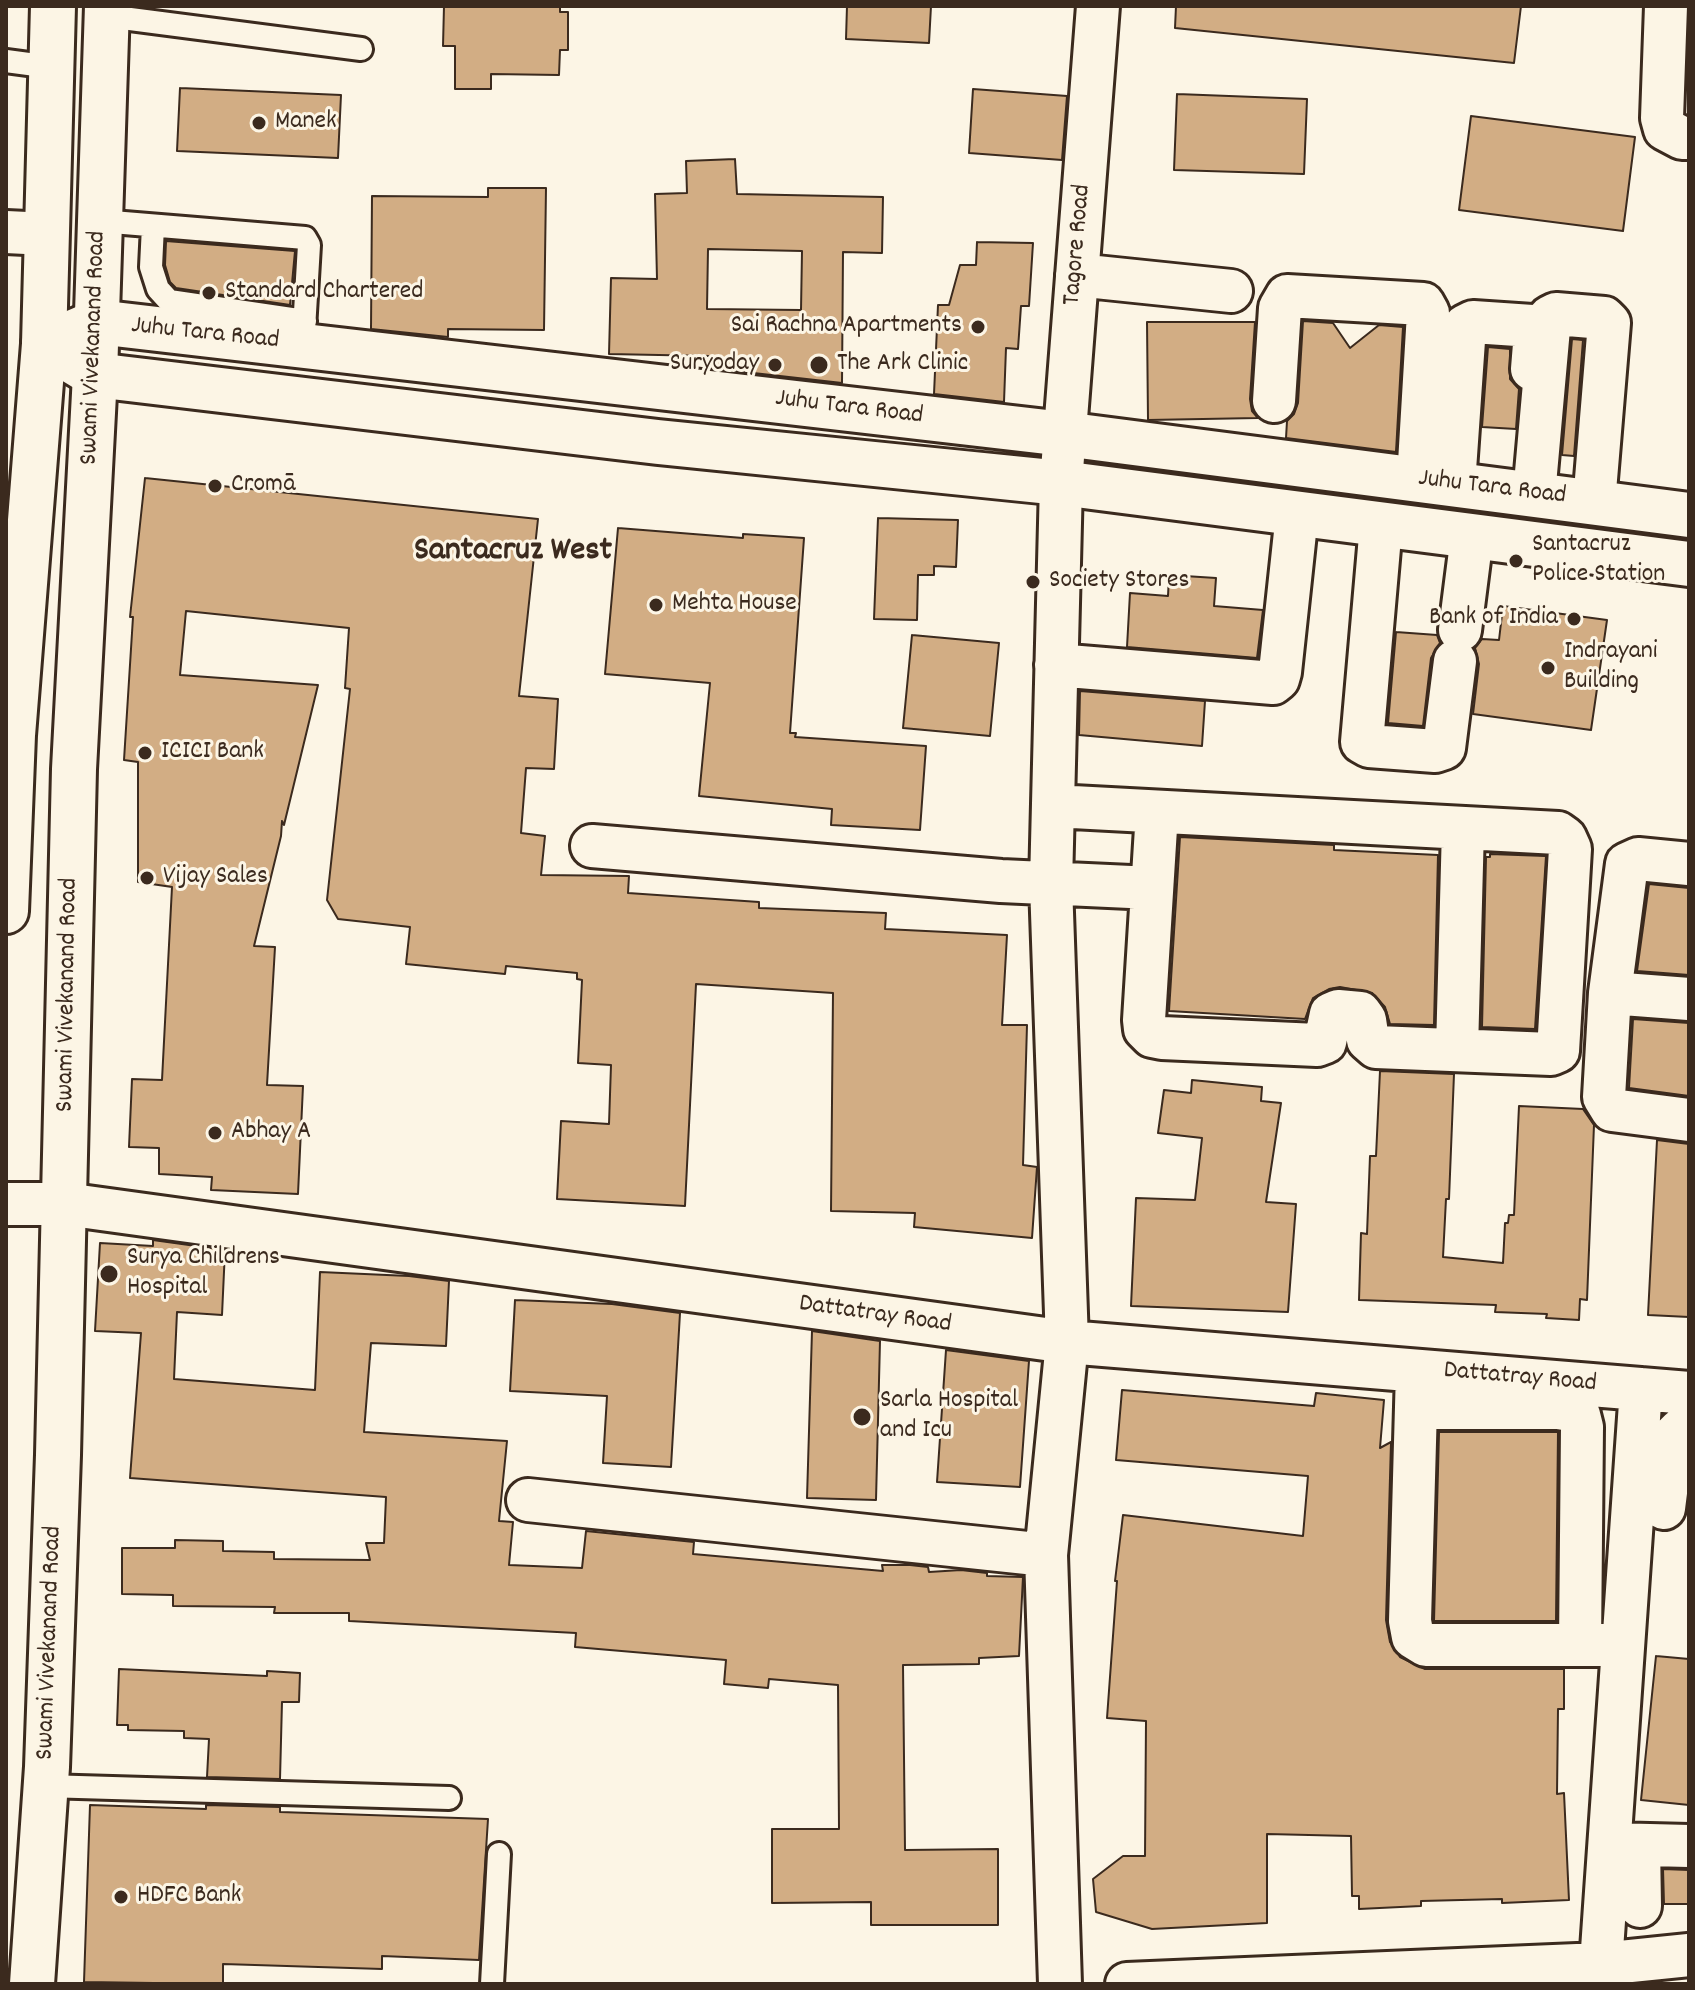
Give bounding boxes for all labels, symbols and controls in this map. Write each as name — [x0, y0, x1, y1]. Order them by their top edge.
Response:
place label: Manek — [275, 107, 337, 139]
marker: Manek — [250, 114, 268, 132]
street label: Tagore Road — [1058, 183, 1100, 307]
street label: Swami Vivekanand Road — [75, 230, 115, 466]
place label: Standard Chartered — [225, 277, 423, 309]
marker: Standard Chartered — [200, 284, 218, 302]
place label: Sai Rachna Apartments — [731, 311, 962, 343]
street label: Juhu Tara Road — [129, 312, 281, 358]
marker: Sai Rachna Apartments — [969, 318, 987, 336]
place label: Suryoday — [670, 349, 759, 381]
place label: The Ark Clinic — [837, 349, 968, 381]
marker: The Ark Clinic — [808, 354, 830, 376]
marker: Suryoday — [766, 356, 784, 374]
street label: Juhu Tara Road — [773, 384, 925, 434]
street label: Juhu Tara Road — [1416, 464, 1568, 514]
place label: Cromā — [231, 470, 296, 502]
marker: Cromā — [206, 477, 224, 495]
place label: Santacruz Police Station — [1532, 530, 1665, 592]
district label: Santacruz West — [414, 533, 612, 573]
marker: Santacruz Police Station — [1507, 552, 1525, 570]
place label: Society Stores — [1049, 566, 1189, 598]
marker: Society Stores — [1024, 573, 1042, 591]
place label: Mehta House — [672, 589, 797, 621]
marker: Mehta House — [647, 596, 665, 614]
place label: Bank of India — [1429, 603, 1558, 635]
marker: Bank of India — [1565, 610, 1583, 628]
place label: Indrayani Building — [1564, 637, 1658, 698]
marker: Indrayani Building — [1539, 659, 1557, 677]
place label: ICICI Bank — [161, 737, 264, 769]
marker: ICICI Bank — [136, 744, 154, 762]
place label: Vijay Sales — [163, 862, 268, 894]
marker: Vijay Sales — [138, 869, 156, 887]
street label: Swami Vivekanand Road — [51, 878, 87, 1112]
place label: Abhay A — [231, 1117, 311, 1149]
marker: Abhay A — [206, 1124, 224, 1142]
place label: Surya Childrens Hospital — [127, 1243, 280, 1304]
marker: Surya Childrens Hospital — [98, 1263, 120, 1285]
street label: Dattatray Road — [797, 1290, 953, 1342]
street label: Dattatray Road — [1442, 1357, 1598, 1401]
place label: Sarla Hospital and Icu — [880, 1386, 1018, 1448]
marker: Sarla Hospital and Icu — [851, 1406, 873, 1428]
street label: Swami Vivekanand Road — [31, 1525, 71, 1761]
place label: HDFC Bank — [137, 1881, 241, 1913]
marker: HDFC Bank — [112, 1888, 130, 1906]

